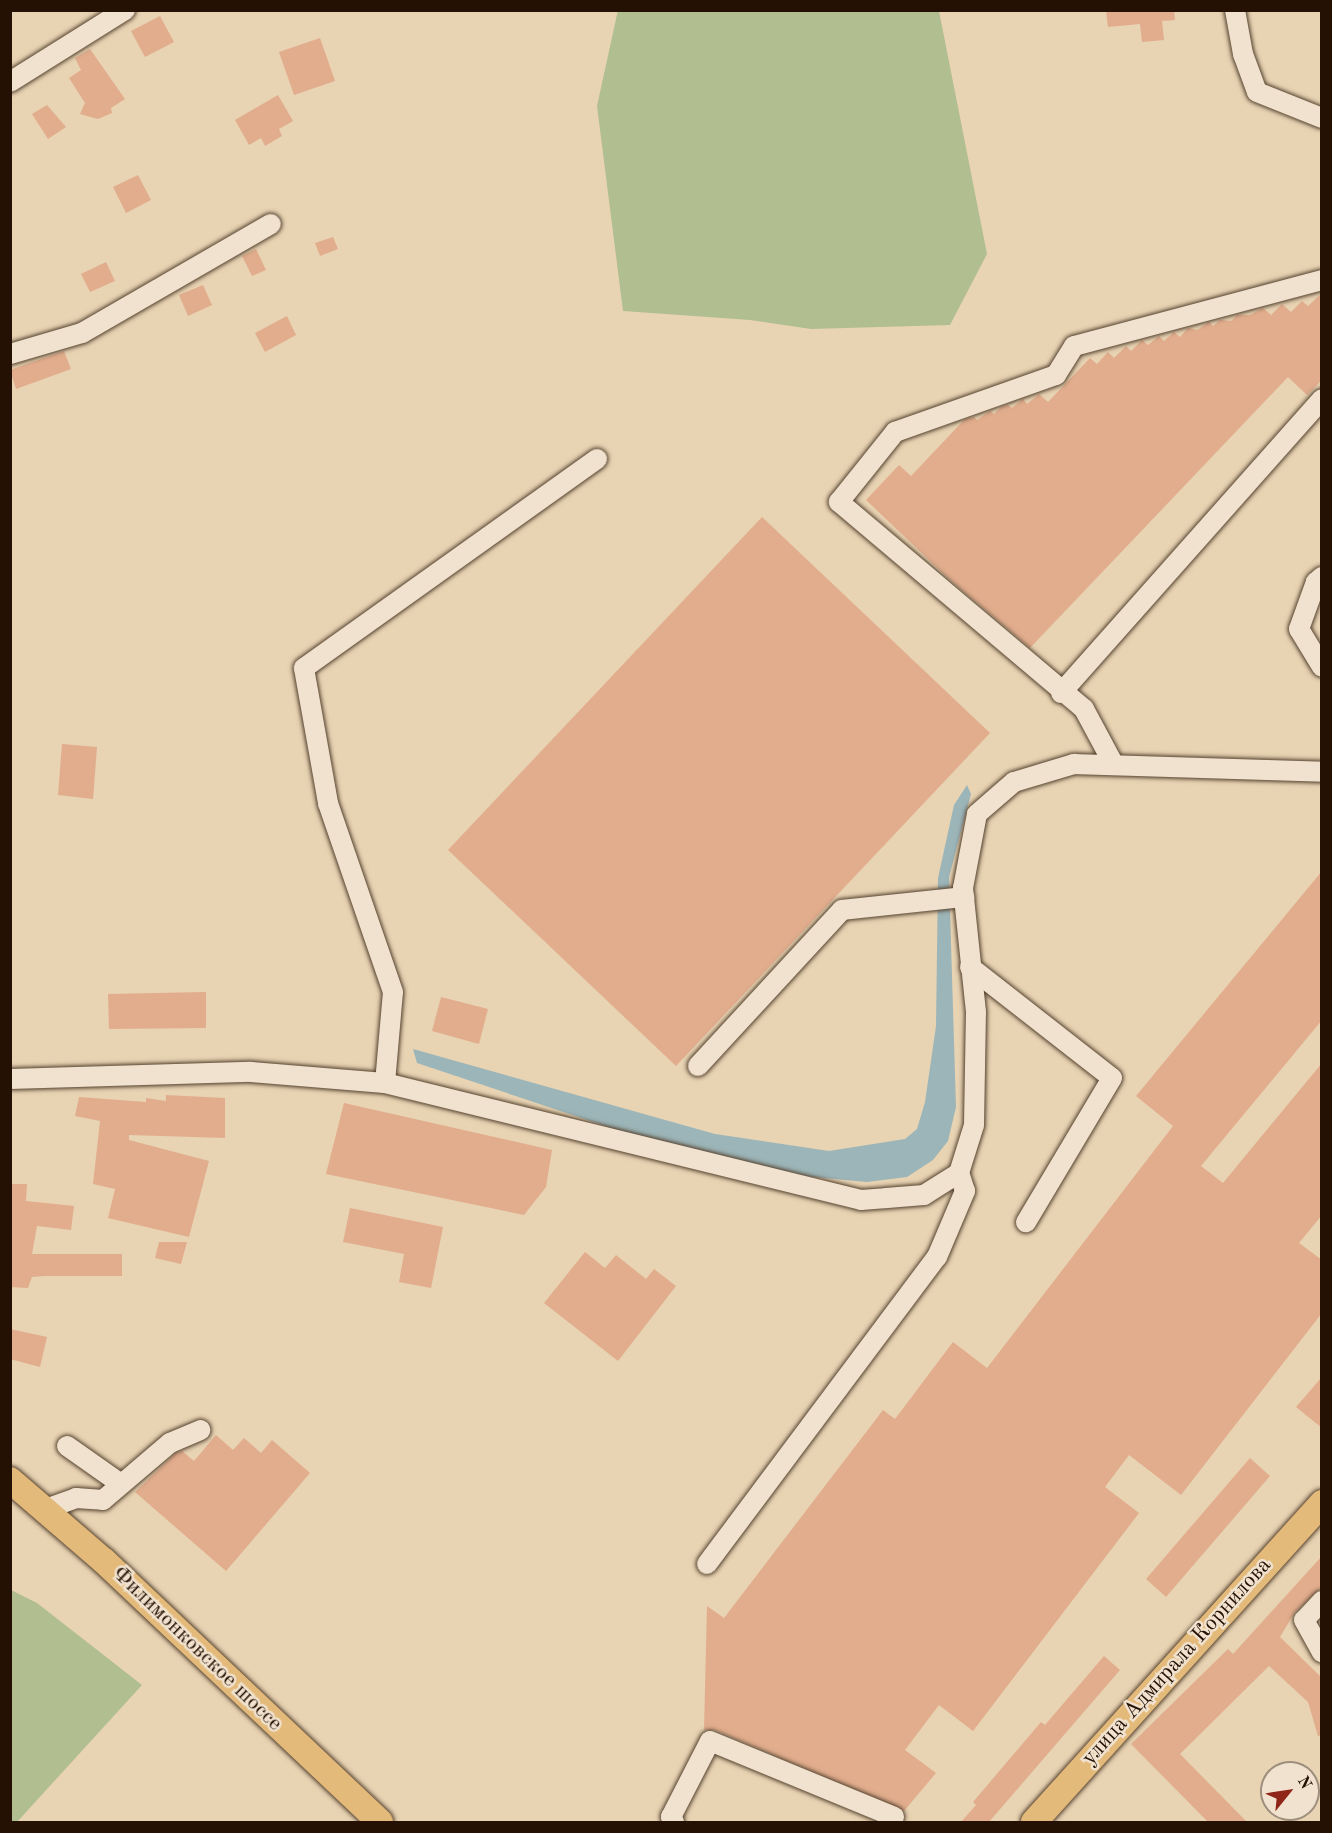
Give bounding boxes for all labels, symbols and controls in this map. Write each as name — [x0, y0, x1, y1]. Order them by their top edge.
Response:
street label: улица Адмирала Корнилова — [1077, 1553, 1277, 1771]
street label: Филимонковское шоссе — [106, 1561, 288, 1737]
north arrow — [1260, 1761, 1320, 1821]
text: N — [1294, 1774, 1314, 1792]

